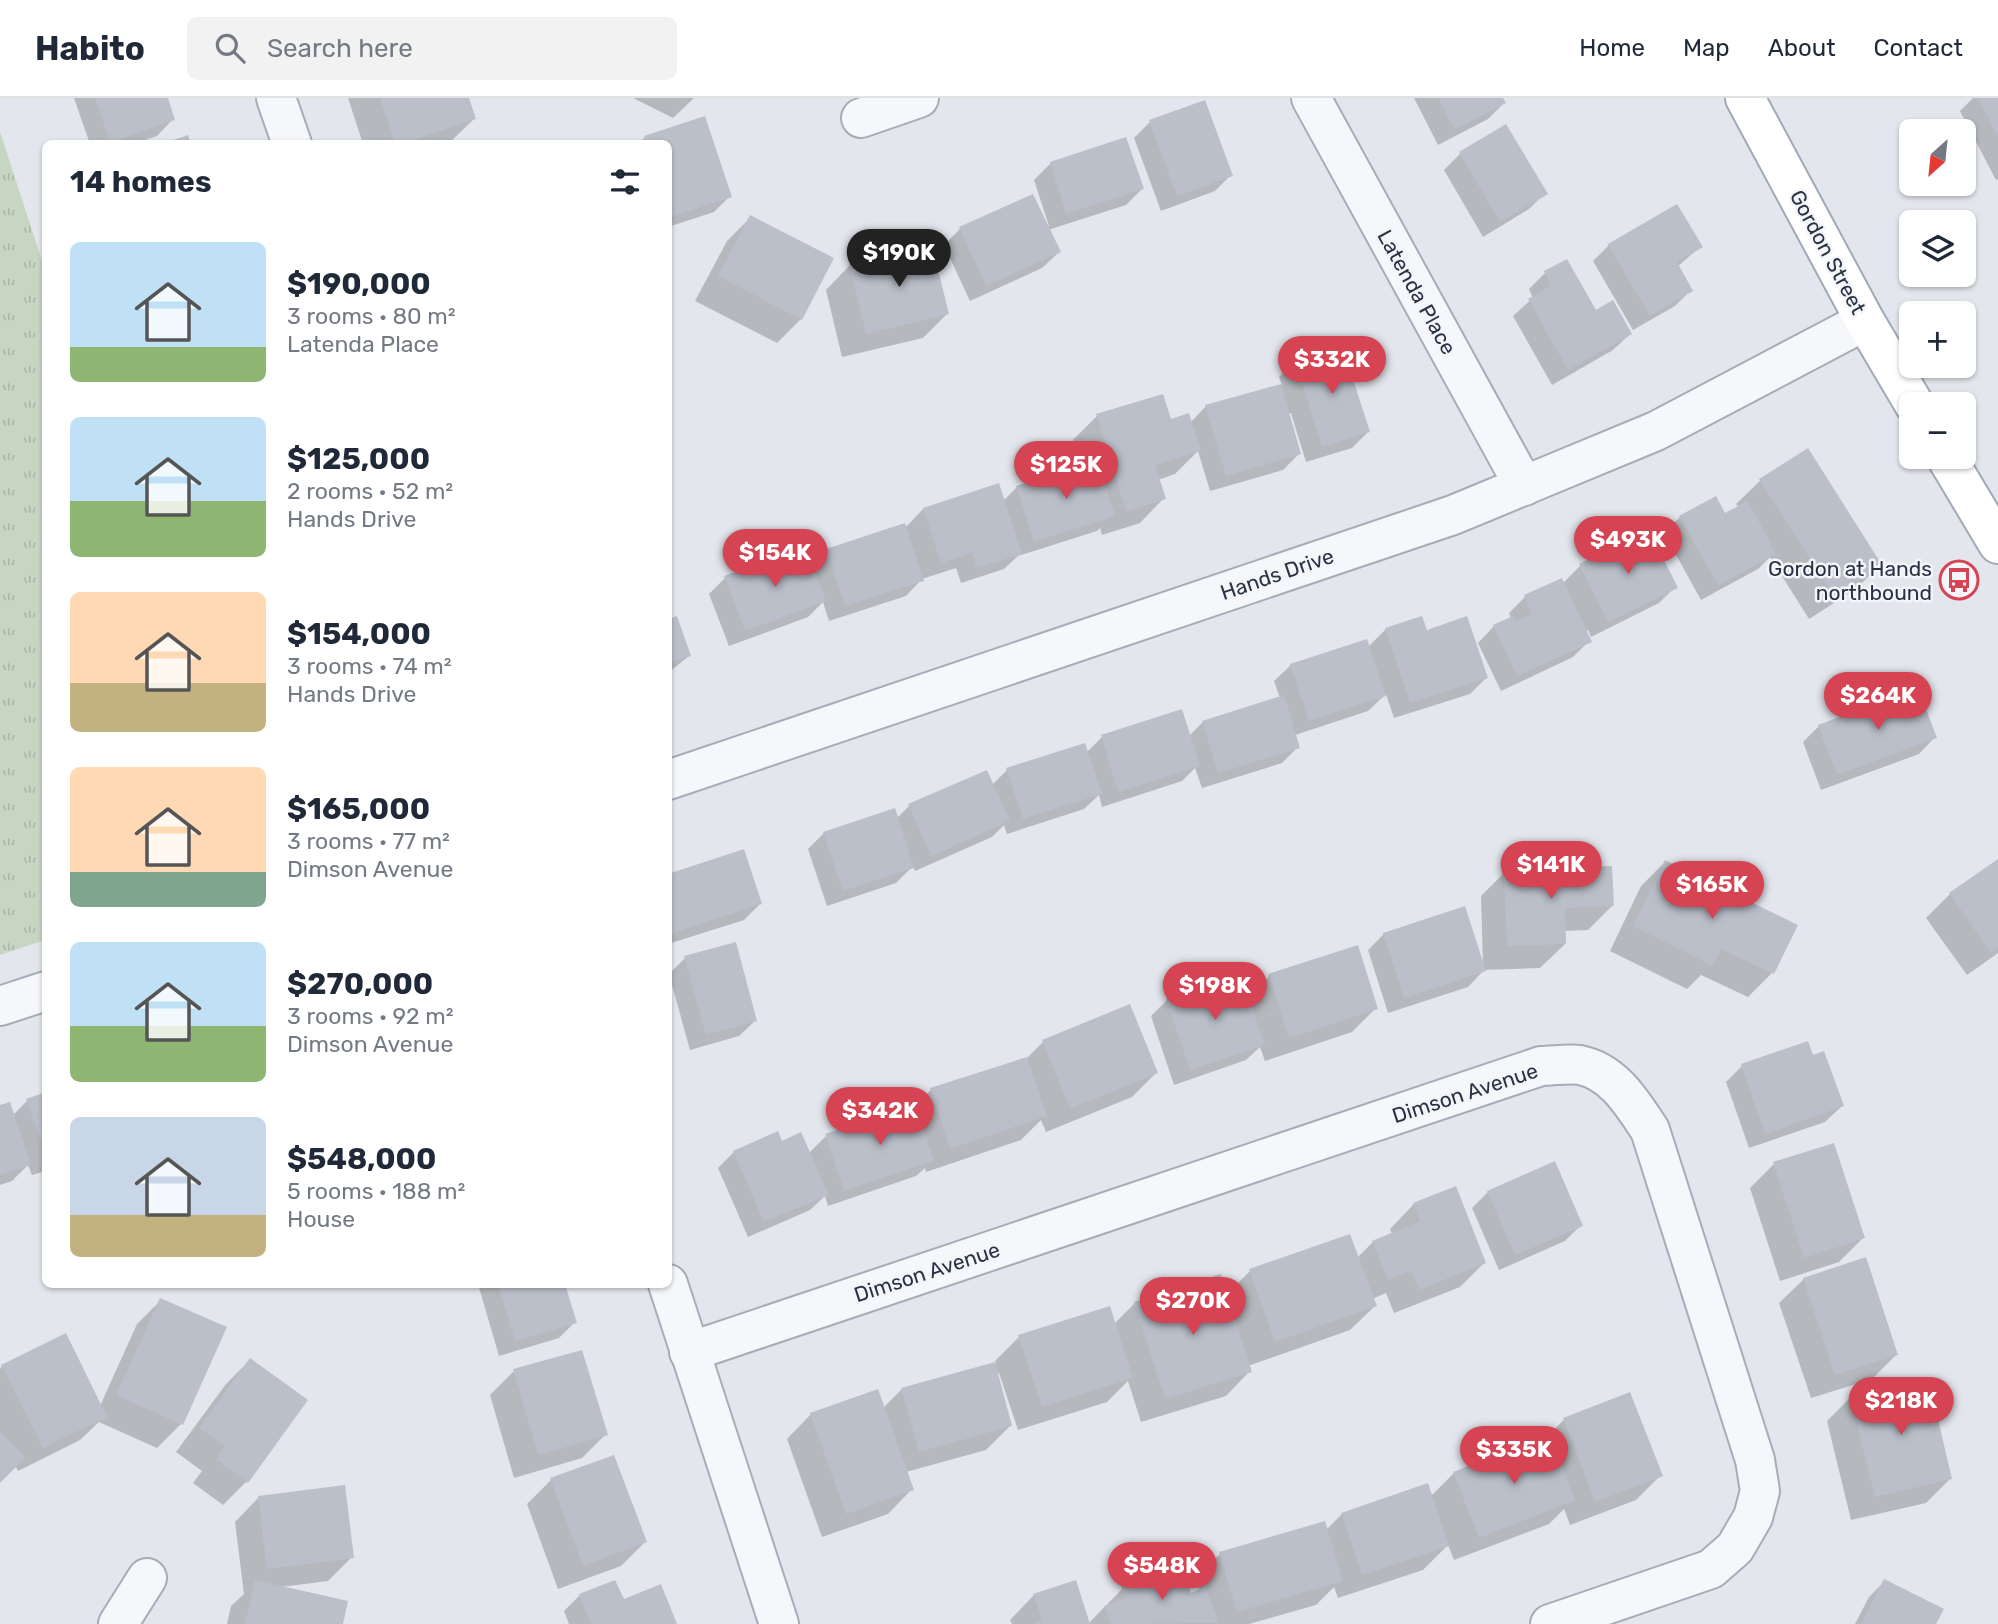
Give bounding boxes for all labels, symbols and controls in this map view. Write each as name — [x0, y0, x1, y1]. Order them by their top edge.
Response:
search box — [187, 17, 677, 80]
text: Habito — [35, 29, 145, 68]
icon: search — [211, 29, 249, 67]
text: Search here — [267, 33, 413, 64]
text: Home — [1579, 34, 1645, 62]
text: Map — [1683, 34, 1730, 62]
text: About — [1768, 34, 1836, 62]
text: Contact — [1874, 34, 1963, 62]
north arrow — [1899, 119, 1976, 196]
map controls — [1899, 119, 1976, 469]
icon: filters — [606, 163, 644, 201]
text: 14 homes — [70, 164, 212, 200]
street label: Gordon Street — [1785, 186, 1871, 318]
button: layers — [1899, 210, 1976, 287]
street label: Latenda Place — [1372, 225, 1462, 359]
pin: $190K — [850, 230, 948, 289]
text: $190K — [863, 238, 935, 266]
text: $190,000 — [287, 266, 431, 302]
icon: home — [126, 270, 210, 354]
button: + — [1899, 301, 1976, 378]
text: 3 rooms · 80 m² — [287, 302, 456, 330]
text: Latenda Place — [287, 330, 439, 358]
pin: $332K — [1283, 336, 1381, 396]
text: $332K — [1294, 345, 1370, 373]
button: − — [1899, 392, 1976, 469]
text: $125,000 — [287, 441, 430, 477]
pin: $125K — [1017, 442, 1115, 501]
icon: home — [126, 445, 210, 529]
text: $125K — [1030, 450, 1102, 478]
text: 2 rooms · 52 m² — [287, 477, 453, 505]
text: Hands Drive — [287, 505, 416, 533]
pin: $493K — [1579, 517, 1677, 576]
text: $493K — [1590, 525, 1666, 553]
pin: $154K — [726, 530, 824, 589]
text: $154K — [739, 538, 811, 566]
street label: Hands Drive — [1217, 543, 1337, 605]
place label: Gordon at Hands northbound — [1768, 556, 1932, 605]
bus stop icon: Gordon at Hands northbound — [1938, 559, 1980, 601]
text: $154,000 — [287, 616, 431, 652]
icon: home — [126, 620, 210, 704]
text: 3 rooms · 74 m² — [287, 652, 452, 680]
pin: $264K — [1829, 672, 1927, 732]
text: Hands Drive — [287, 680, 416, 708]
text: $264K — [1840, 681, 1916, 709]
text: $165,000 — [287, 791, 430, 827]
icon: home — [126, 795, 210, 879]
text: 3 rooms · 77 m² — [287, 827, 450, 855]
pin: $141K — [1502, 842, 1600, 901]
text: $141K — [1517, 850, 1585, 878]
text: Dimson Avenue — [287, 855, 453, 883]
pin: $165K — [1663, 862, 1761, 921]
text: $165K — [1676, 870, 1748, 898]
pin: $198K — [1166, 962, 1264, 1022]
text: $270,000 — [287, 966, 433, 1002]
icon: home — [126, 970, 210, 1054]
text: $198K — [1179, 971, 1251, 999]
text: 3 rooms · 92 m² — [287, 1002, 453, 1030]
text: Dimson Avenue — [287, 1030, 453, 1058]
street label: Dimson Avenue — [1389, 1058, 1541, 1128]
pin: $342K — [831, 1088, 929, 1147]
text: $342K — [842, 1096, 918, 1124]
text: $548,000 — [287, 1141, 436, 1177]
icon: home — [126, 1145, 210, 1229]
text: 5 rooms · 188 m² — [287, 1177, 465, 1205]
text: House — [287, 1205, 355, 1233]
street label: Dimson Avenue — [851, 1237, 1003, 1307]
pin: $270K — [1144, 1278, 1242, 1337]
text: $270K — [1156, 1286, 1230, 1314]
pin: $218K — [1852, 1378, 1950, 1437]
text: $218K — [1865, 1386, 1937, 1414]
pin: $335K — [1465, 1426, 1563, 1486]
text: $335K — [1476, 1435, 1552, 1463]
pin: $548K — [1113, 1542, 1211, 1602]
text: $548K — [1124, 1551, 1200, 1579]

